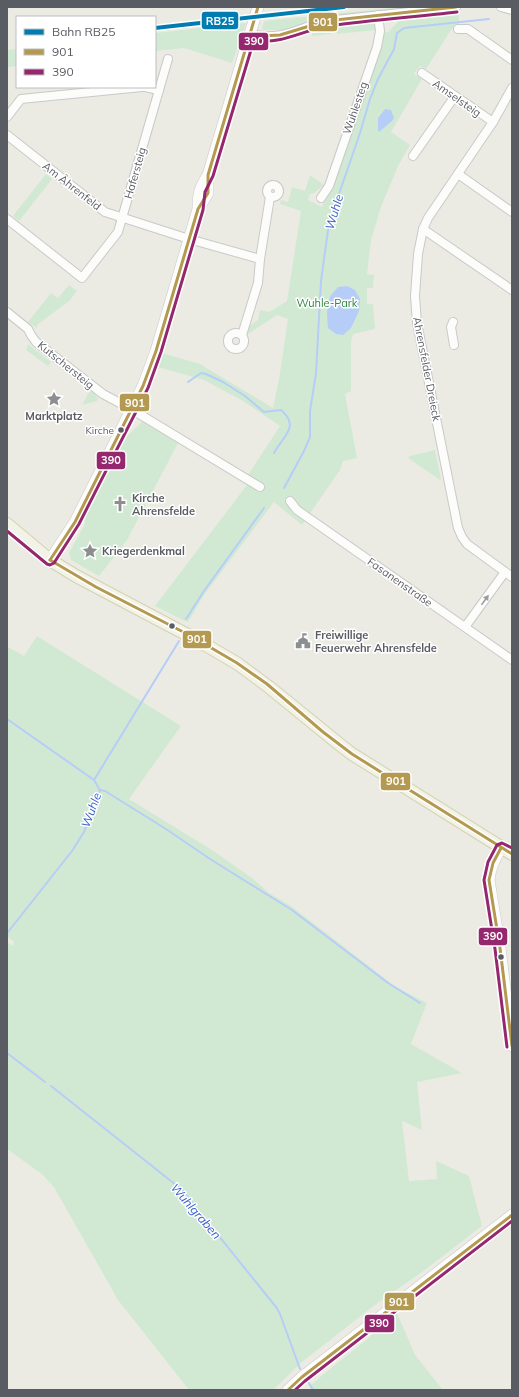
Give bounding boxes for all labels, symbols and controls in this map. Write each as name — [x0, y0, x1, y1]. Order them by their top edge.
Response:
line badge: RB25 — [201, 11, 239, 30]
line badge: 901 — [308, 12, 338, 32]
text: RB25 — [206, 14, 235, 28]
text: 901 — [313, 15, 333, 29]
legend — [16, 16, 156, 88]
text: Bahn RB25 — [52, 24, 115, 39]
line badge: 390 — [238, 32, 269, 51]
text: 390 — [244, 34, 264, 48]
text: 901 — [52, 44, 74, 59]
text: 390 — [52, 64, 74, 79]
street label: Amselsteig — [430, 76, 484, 120]
street label: Wuhlesteg — [339, 80, 371, 136]
street label: Hafersteig — [121, 146, 149, 200]
street label: Am Ährenfeld — [40, 159, 104, 213]
water label: Wuhle — [322, 192, 346, 231]
park label: Wuhle-Park — [296, 296, 358, 310]
street label: Ahrensfelder Dreieck — [410, 316, 444, 423]
street label: Kutschersteig — [35, 338, 97, 392]
place icon: Marktplatz — [45, 390, 63, 408]
line badge: 901 — [119, 393, 150, 412]
text: 901 — [125, 396, 145, 410]
place label: Marktplatz — [25, 409, 83, 423]
place label: Kirche — [85, 424, 114, 437]
marker: Kirche — [116, 425, 126, 435]
line badge: 390 — [96, 451, 126, 470]
text: 390 — [101, 453, 121, 467]
place label: Kirche Ahrensfelde — [132, 491, 195, 518]
church icon: Kirche Ahrensfelde — [111, 495, 129, 513]
place icon: Kriegerdenkmal — [81, 542, 99, 560]
place label: Kriegerdenkmal — [102, 544, 185, 558]
street label: Fasanenstraße — [365, 554, 435, 610]
one-way arrow — [481, 594, 489, 605]
unlabelled marker — [167, 621, 177, 631]
place label: Freiwillige Feuerwehr Ahrensfelde — [315, 628, 437, 655]
line badge: 901 — [182, 630, 212, 649]
text: 901 — [187, 632, 207, 646]
public building icon: Freiwillige Feuerwehr Ahrensfelde — [294, 632, 312, 650]
line badge: 901 — [380, 772, 411, 791]
text: 901 — [386, 774, 406, 788]
water label: Wuhle — [78, 790, 104, 830]
line badge: 390 — [478, 927, 508, 946]
text: 390 — [483, 929, 503, 943]
unlabelled marker — [496, 952, 506, 962]
water label: Wuhlgraben — [168, 1180, 224, 1242]
line badge: 901 — [384, 1292, 415, 1311]
text: 901 — [389, 1295, 409, 1309]
line badge: 390 — [364, 1314, 395, 1333]
text: 390 — [369, 1316, 389, 1330]

